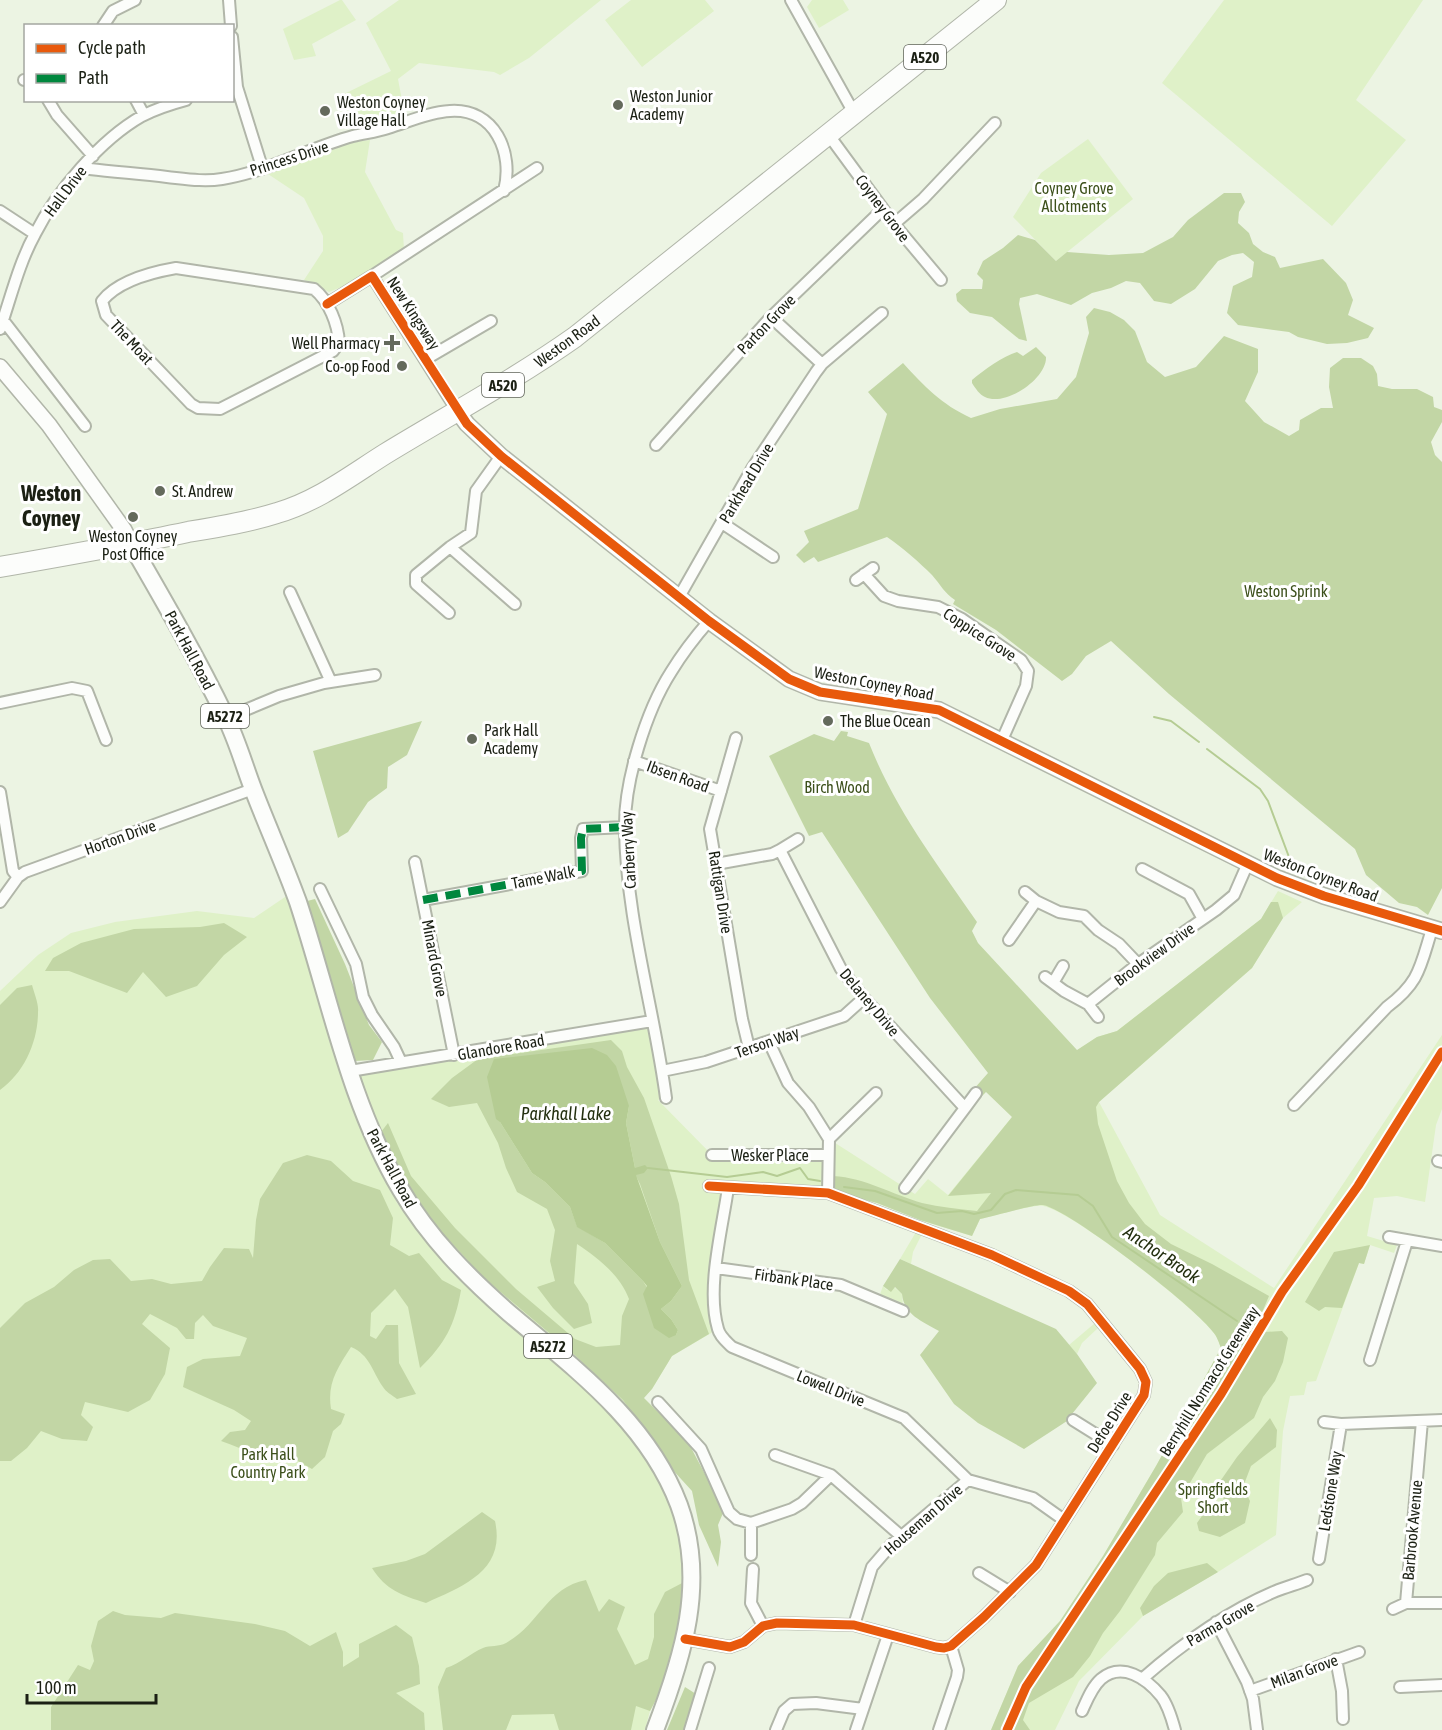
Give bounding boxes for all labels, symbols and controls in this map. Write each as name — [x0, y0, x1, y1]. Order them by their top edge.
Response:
legend — [24, 24, 234, 102]
text: Cycle path — [78, 37, 146, 58]
road number: A520 — [904, 45, 946, 69]
text: Path — [78, 67, 109, 88]
place label: Weston Junior Academy — [630, 87, 713, 124]
place label: Weston Coyney Village Hall — [337, 93, 426, 130]
marker: Weston Junior Academy — [611, 98, 625, 112]
marker: Weston Coyney Village Hall — [318, 104, 332, 118]
street label: Princess Drive — [247, 137, 331, 179]
street label: Hall Drive — [40, 162, 90, 220]
street label: Coyney Grove — [851, 171, 914, 246]
park label: Coyney Grove Allotments — [1034, 179, 1114, 215]
street label: New Kingsway — [383, 273, 445, 354]
street label: Parton Grove — [733, 291, 799, 357]
street label: Weston Road — [531, 311, 603, 371]
street label: The Moat — [107, 316, 157, 368]
place label: Well Pharmacy — [292, 334, 380, 353]
marker: Well Pharmacy — [385, 336, 399, 350]
place label: Co-op Food — [325, 357, 390, 376]
marker: Co-op Food — [395, 359, 409, 373]
road number: A520 — [482, 373, 524, 397]
street label: Parkhead Drive — [715, 440, 777, 526]
district label: Weston Coyney — [20, 480, 81, 531]
place label: St. Andrew — [172, 482, 233, 500]
marker: St. Andrew — [153, 484, 167, 498]
marker: Weston Coyney Post Office — [126, 510, 140, 524]
place label: Weston Coyney Post Office — [89, 527, 178, 563]
park label: Weston Sprink — [1244, 582, 1328, 601]
street label: Coppice Grove — [940, 604, 1020, 665]
street label: Park Hall Road — [162, 607, 218, 693]
street label: Weston Coyney Road — [813, 663, 935, 704]
road number: A5272 — [201, 704, 249, 728]
place label: The Blue Ocean — [840, 712, 931, 730]
marker: The Blue Ocean — [821, 714, 835, 728]
place label: Park Hall Academy — [484, 721, 539, 758]
marker: Park Hall Academy — [465, 732, 479, 746]
street label: Ibsen Road — [644, 756, 712, 796]
park label: Birch Wood — [804, 778, 870, 796]
street label: Carberry Way — [617, 810, 640, 889]
street label: Horton Drive — [82, 816, 158, 858]
street label: Weston Coyney Road — [1261, 845, 1381, 906]
street label: Rattigan Drive — [705, 849, 736, 935]
street label: Tame Walk — [510, 862, 576, 892]
street label: Minard Grove — [419, 918, 451, 998]
street label: Brookview Drive — [1110, 919, 1198, 989]
street label: Delaney Drive — [836, 965, 903, 1040]
street label: Terson Way — [733, 1023, 802, 1062]
street label: Glandore Road — [456, 1031, 546, 1063]
water label: Parkhall Lake — [521, 1103, 611, 1124]
street label: Park Hall Road — [364, 1125, 420, 1211]
street label: Wesker Place — [731, 1146, 809, 1164]
water label: Anchor Brook — [1119, 1220, 1205, 1288]
street label: Firbank Place — [753, 1265, 835, 1293]
street label: Berryhill Normacot Greenway — [1156, 1303, 1263, 1460]
road number: A5272 — [524, 1334, 572, 1358]
street label: Lowell Drive — [794, 1366, 868, 1410]
street label: Defoe Drive — [1083, 1388, 1135, 1456]
park label: Park Hall Country Park — [230, 1445, 306, 1482]
street label: Ledstone Way — [1315, 1449, 1346, 1533]
street label: Barbrook Avenue — [1399, 1479, 1425, 1581]
street label: Houseman Drive — [880, 1480, 966, 1558]
park label: Springfields Short — [1178, 1480, 1248, 1516]
street label: Parma Grove — [1183, 1596, 1257, 1650]
street label: Milan Grove — [1268, 1651, 1340, 1691]
scale bar — [27, 1667, 156, 1705]
text: 100 m — [36, 1677, 77, 1698]

